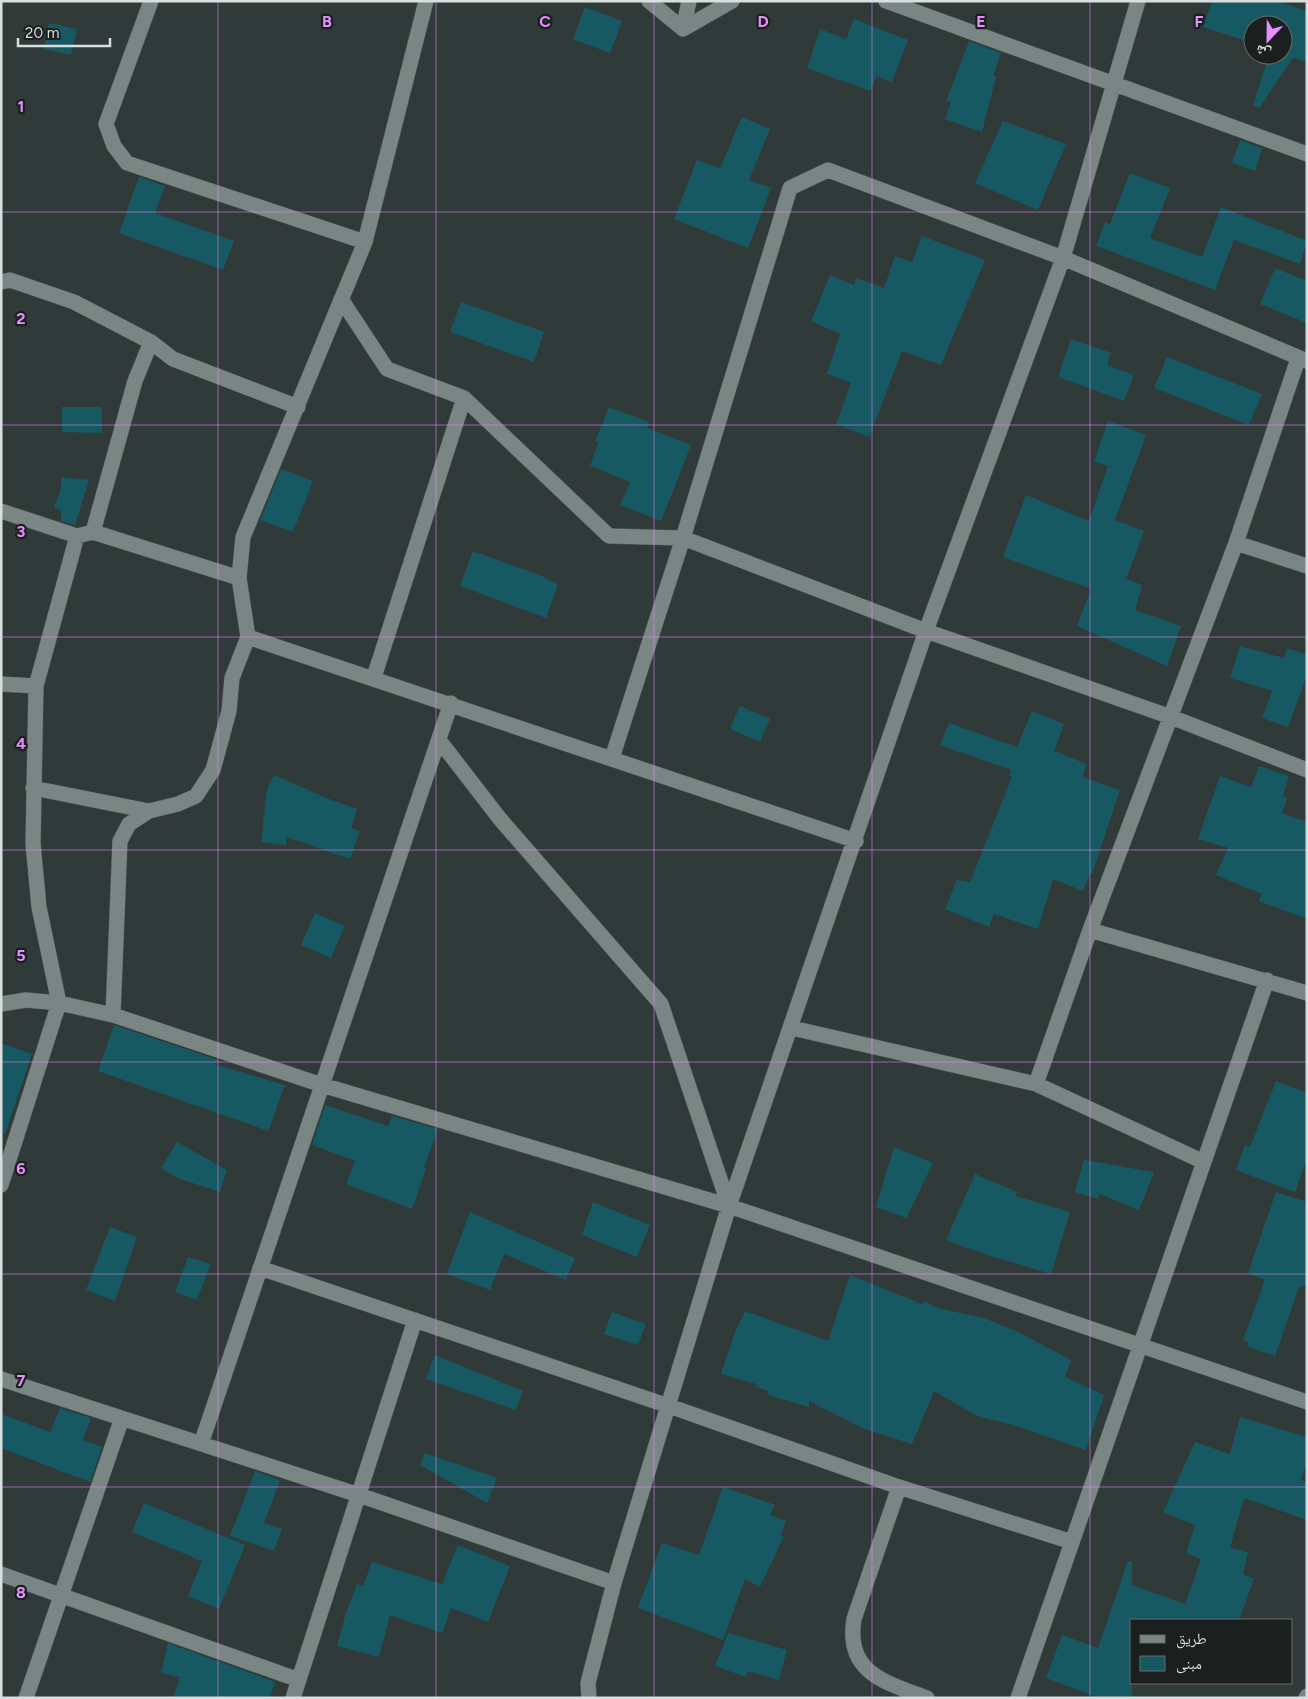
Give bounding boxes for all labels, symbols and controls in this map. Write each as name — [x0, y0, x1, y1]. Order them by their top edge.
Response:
text: B — [322, 12, 332, 31]
text: C — [539, 12, 551, 31]
text: D — [757, 12, 769, 31]
text: E — [976, 12, 986, 31]
text: F — [1195, 12, 1204, 31]
scale bar — [18, 15, 110, 47]
north arrow — [1243, 15, 1293, 65]
text: 20 m — [25, 24, 59, 42]
text: ش — [1253, 41, 1273, 62]
text: 1 — [18, 97, 24, 116]
text: 2 — [16, 309, 26, 328]
text: 3 — [17, 522, 26, 541]
text: 4 — [16, 734, 26, 753]
text: 5 — [16, 946, 26, 965]
text: 6 — [16, 1159, 26, 1178]
text: 7 — [17, 1371, 26, 1390]
text: 8 — [16, 1583, 26, 1602]
legend — [1130, 1619, 1293, 1684]
text: طريق — [1176, 1630, 1207, 1649]
text: مبنى — [1176, 1655, 1202, 1674]

